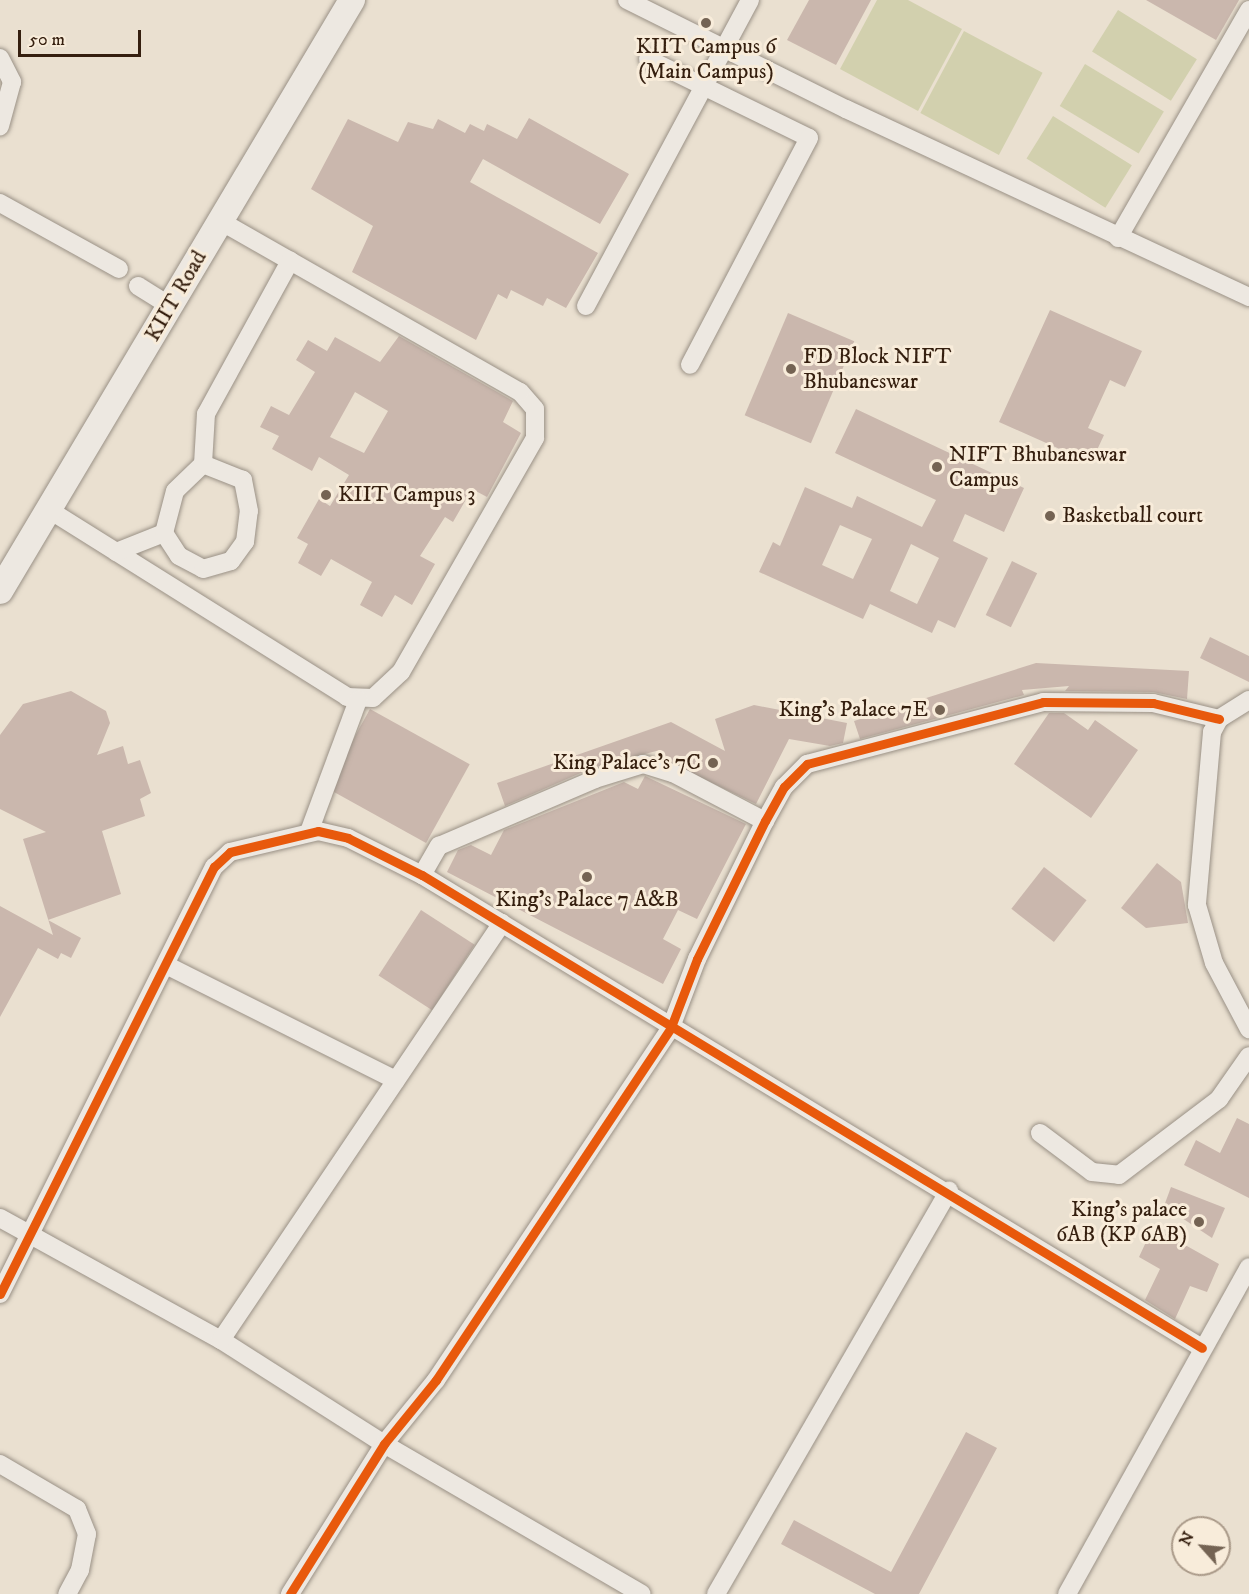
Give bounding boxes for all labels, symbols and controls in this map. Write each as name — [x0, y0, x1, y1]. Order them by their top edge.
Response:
marker: KIIT Campus 6 (Main Campus) — [699, 16, 713, 30]
scale bar — [21, 18, 144, 56]
text: 50 m — [29, 29, 65, 51]
place label: KIIT Campus 6 (Main Campus) — [636, 33, 776, 84]
street label: KIIT Road — [139, 246, 213, 346]
place label: FD Block NIFT Bhubaneswar — [803, 343, 951, 394]
marker: FD Block NIFT Bhubaneswar — [784, 362, 798, 376]
place label: NIFT Bhubaneswar Campus — [949, 441, 1126, 493]
marker: NIFT Bhubaneswar Campus — [930, 460, 944, 474]
place label: KIIT Campus 3 — [338, 482, 475, 508]
marker: KIIT Campus 3 — [319, 488, 333, 502]
place label: Basketball court — [1062, 503, 1203, 529]
marker: Basketball court — [1043, 509, 1057, 523]
place label: King's Palace 7E — [778, 697, 928, 723]
marker: King's Palace 7E — [933, 703, 947, 717]
place label: King Palace's 7C — [553, 750, 701, 776]
marker: King Palace's 7C — [706, 756, 720, 770]
marker: King's Palace 7 A&B — [580, 870, 594, 884]
place label: King's Palace 7 A&B — [495, 887, 679, 913]
place label: King's palace 6AB (KP 6AB) — [1056, 1196, 1187, 1248]
marker: King's palace 6AB (KP 6AB) — [1192, 1215, 1206, 1229]
north arrow — [1171, 1516, 1231, 1576]
text: N — [1175, 1528, 1199, 1549]

